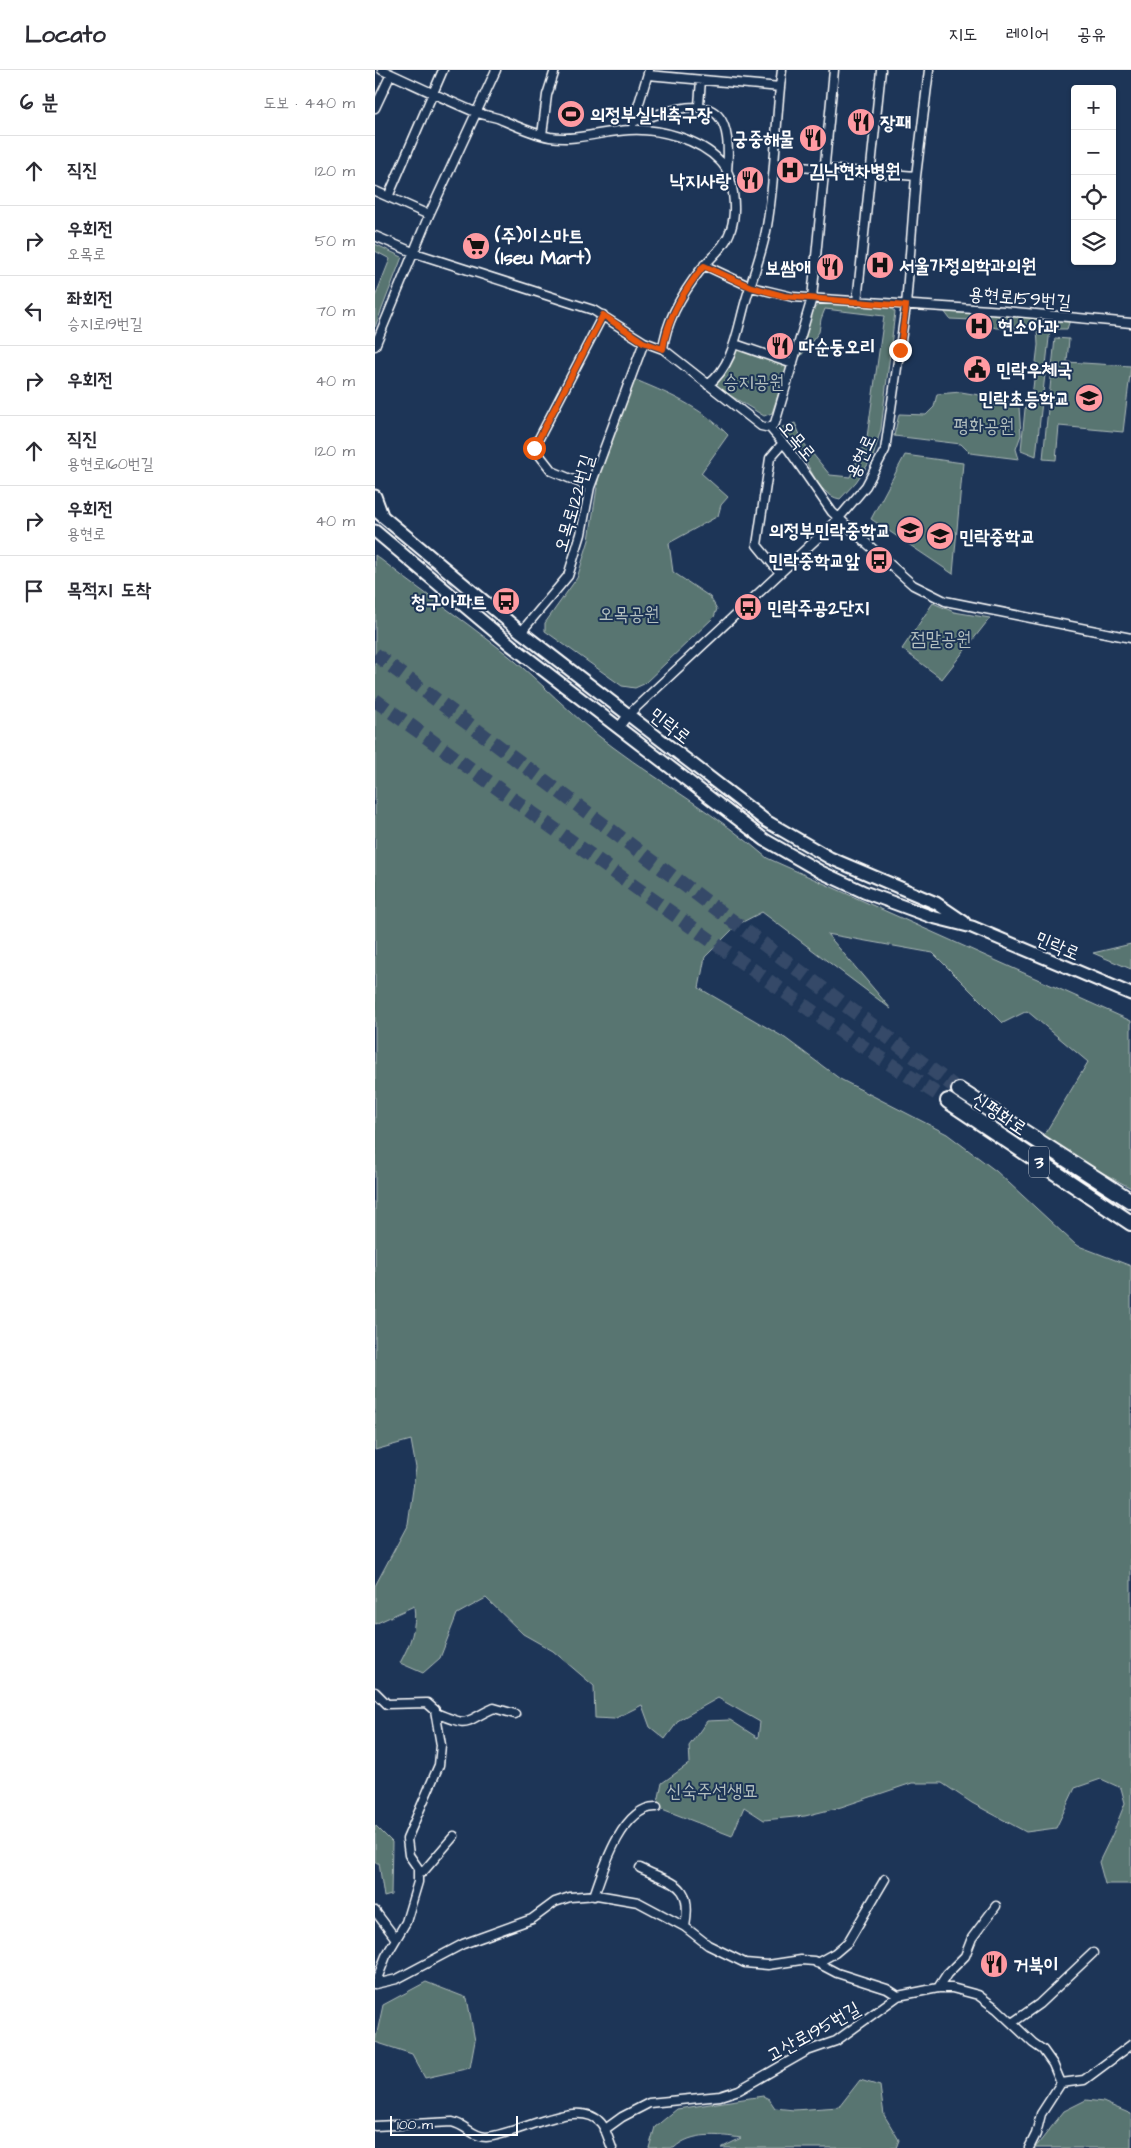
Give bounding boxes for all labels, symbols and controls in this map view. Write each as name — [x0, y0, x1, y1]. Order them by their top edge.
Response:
text: Locato — [25, 18, 106, 52]
text: 지도 — [949, 22, 978, 47]
text: 레이어 — [1006, 22, 1049, 47]
text: 공유 — [1077, 22, 1106, 47]
map controls — [1071, 85, 1116, 265]
button: + — [1071, 85, 1116, 130]
text: 6 분 — [20, 88, 58, 117]
text: 도보 · 440 m — [263, 92, 355, 114]
sports icon: 의정부실내축구장 — [556, 99, 586, 129]
place label: 의정부실내축구장 — [590, 102, 713, 129]
restaurant icon: 장패 — [846, 107, 876, 137]
place label: 장패 — [880, 110, 911, 137]
restaurant icon: 궁중해물 — [798, 123, 828, 153]
place label: 궁중해물 — [733, 126, 794, 153]
button: − — [1071, 130, 1116, 175]
hospital icon: 김낙현차병원 — [775, 155, 805, 185]
icon: ahead — [20, 157, 48, 185]
text: 직진 — [67, 157, 98, 184]
place label: 김낙현차병원 — [809, 158, 901, 185]
text: 120 m — [315, 160, 355, 182]
restaurant icon: 낙지사랑 — [735, 165, 765, 195]
place label: 낙지사랑 — [670, 168, 732, 195]
button: locate — [1071, 175, 1116, 220]
text: 우회전 — [67, 216, 113, 243]
button: layers — [1071, 220, 1116, 265]
place label: (주)이스마트 (Iseu Mart) — [494, 223, 591, 272]
icon: right — [20, 227, 48, 255]
text: 50 m — [315, 230, 355, 252]
supermarket icon: (주)이스마트 (Iseu Mart) — [461, 231, 491, 261]
text: 오목로 — [67, 243, 106, 265]
hospital icon: 서울가정의학과의원 — [865, 250, 895, 280]
restaurant icon: 보쌈애 — [815, 252, 845, 282]
place label: 서울가정의학과의원 — [899, 253, 1037, 280]
place label: 보쌈애 — [765, 255, 811, 282]
street label: 용현로159번길 — [967, 281, 1072, 316]
text: 좌회전 — [67, 286, 113, 313]
icon: left — [20, 297, 48, 325]
text: 70 m — [316, 300, 355, 322]
hospital icon: 현소아과 — [964, 311, 994, 341]
text: 승지로19번길 — [67, 313, 143, 335]
place label: 현소아과 — [998, 314, 1059, 341]
restaurant icon: 따순둥오리 — [765, 331, 795, 361]
place label: 따순둥오리 — [799, 334, 875, 361]
route end — [889, 339, 912, 362]
public building icon: 민락우체국 — [962, 354, 992, 384]
place label: 민락우체국 — [996, 357, 1072, 384]
icon: right — [20, 367, 48, 395]
text: 우회전 — [67, 367, 113, 394]
park label: 승지공원 — [723, 369, 785, 396]
text: 40 m — [315, 370, 355, 392]
school or university icon: 민락초등학교 — [1074, 383, 1104, 413]
place label: 민락초등학교 — [978, 386, 1070, 413]
park label: 평화공원 — [953, 413, 1015, 440]
street label: 오목로 — [772, 415, 822, 467]
text: 직진 — [67, 426, 98, 453]
street label: 용현로 — [839, 430, 883, 483]
icon: ahead — [20, 437, 48, 465]
route start — [523, 437, 546, 460]
text: 120 m — [315, 440, 355, 462]
street label: 오목로122번길 — [548, 451, 601, 555]
text: 용현로160번길 — [67, 453, 154, 475]
text: 우회전 — [67, 496, 113, 523]
icon: right — [20, 507, 48, 535]
text: 40 m — [315, 510, 355, 532]
school or university icon: 의정부민락중학교 — [895, 515, 925, 545]
place label: 의정부민락중학교 — [769, 518, 891, 545]
school or university icon: 민락중학교 — [925, 521, 955, 551]
text: 용현로 — [67, 523, 106, 545]
place label: 민락중학교 — [959, 524, 1035, 551]
bus stop icon: 민락중학교앞 — [864, 545, 894, 575]
place label: 민락중학교앞 — [768, 548, 861, 575]
icon: arrive — [20, 577, 48, 605]
text: 목적지 도착 — [67, 577, 151, 604]
bus stop icon: 청구아파트 — [491, 586, 521, 616]
place label: 청구아파트 — [411, 589, 487, 616]
bus stop icon: 민락주공2단지 — [733, 592, 763, 622]
place label: 민락주공2단지 — [767, 595, 870, 622]
park label: 오목공원 — [598, 601, 660, 628]
park label: 점말공원 — [910, 626, 972, 653]
street label: 민락로 — [644, 701, 696, 751]
street label: 민락로 — [1031, 925, 1084, 968]
street label: 신평화로 — [966, 1086, 1032, 1143]
road number: 3 — [1029, 1146, 1049, 1178]
park label: 신숙주선생묘 — [666, 1778, 758, 1805]
restaurant icon: 거북이 — [979, 1949, 1009, 1979]
place label: 거북이 — [1013, 1952, 1059, 1979]
street label: 고산로195번길 — [762, 1995, 865, 2069]
scale bar — [390, 2113, 517, 2136]
text: 100 m — [397, 2115, 433, 2135]

